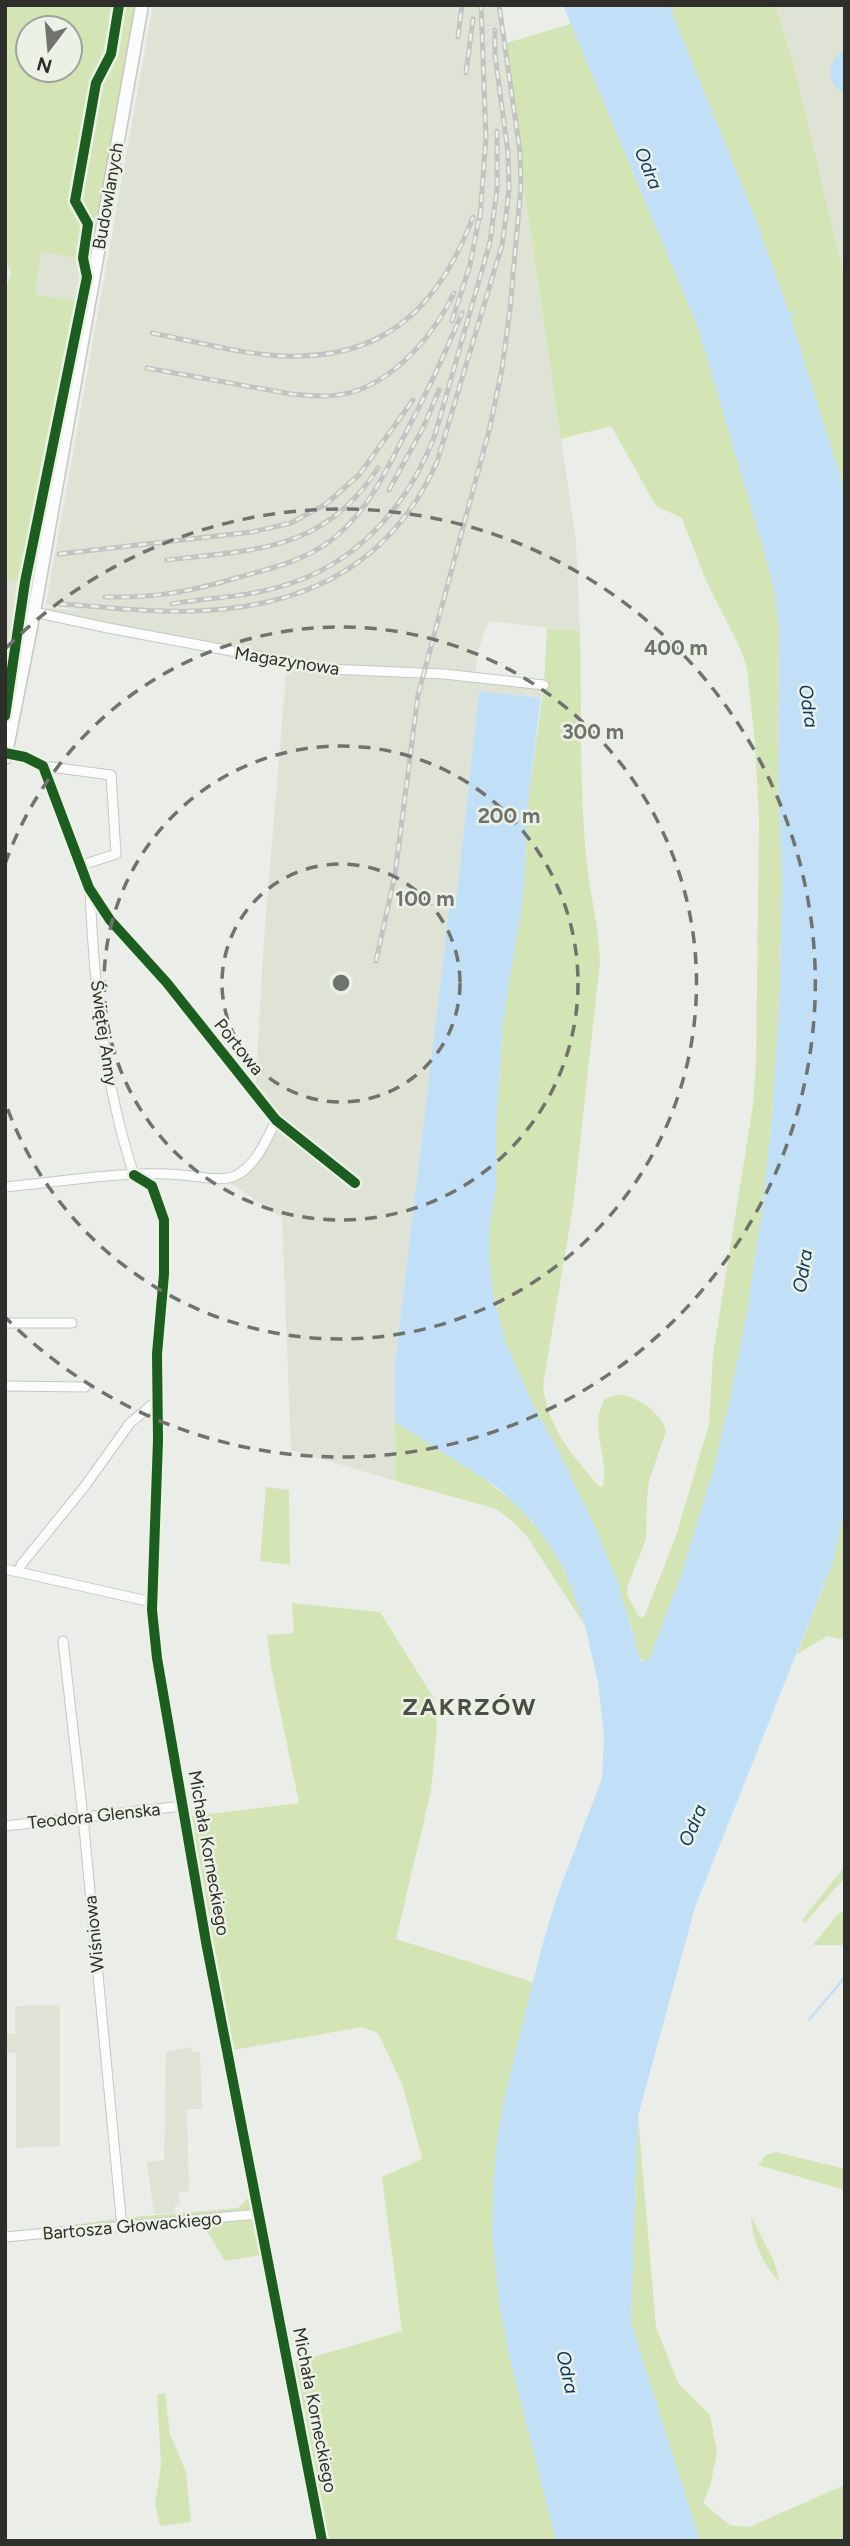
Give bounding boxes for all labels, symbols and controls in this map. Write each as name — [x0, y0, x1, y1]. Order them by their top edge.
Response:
north arrow — [14, 14, 84, 84]
text: N — [34, 52, 55, 78]
street label: Budowlanych — [88, 141, 128, 251]
water label: Odra — [630, 144, 667, 193]
text: 400 m — [644, 635, 708, 660]
street label: Magazynowa — [233, 642, 341, 680]
water label: Odra — [794, 683, 823, 729]
text: 300 m — [562, 719, 624, 744]
text: 200 m — [478, 803, 540, 828]
text: 100 m — [395, 886, 455, 911]
centre of rings — [329, 971, 353, 995]
street label: Świętej Anny — [86, 979, 122, 1088]
street label: Portowa — [209, 1014, 269, 1080]
water label: Odra — [788, 1248, 817, 1294]
district label: ZAKRZÓW — [403, 1692, 537, 1721]
street label: Michała Korneckiego — [184, 1768, 234, 1938]
street label: Teodora Glenska — [27, 1798, 161, 1834]
water label: Odra — [673, 1801, 712, 1850]
street label: Wiśniowa — [79, 1894, 109, 1974]
street label: Bartosza Głowackiego — [41, 2207, 223, 2245]
street label: Michała Korneckiego — [288, 2326, 342, 2494]
water label: Odra — [551, 2348, 584, 2396]

